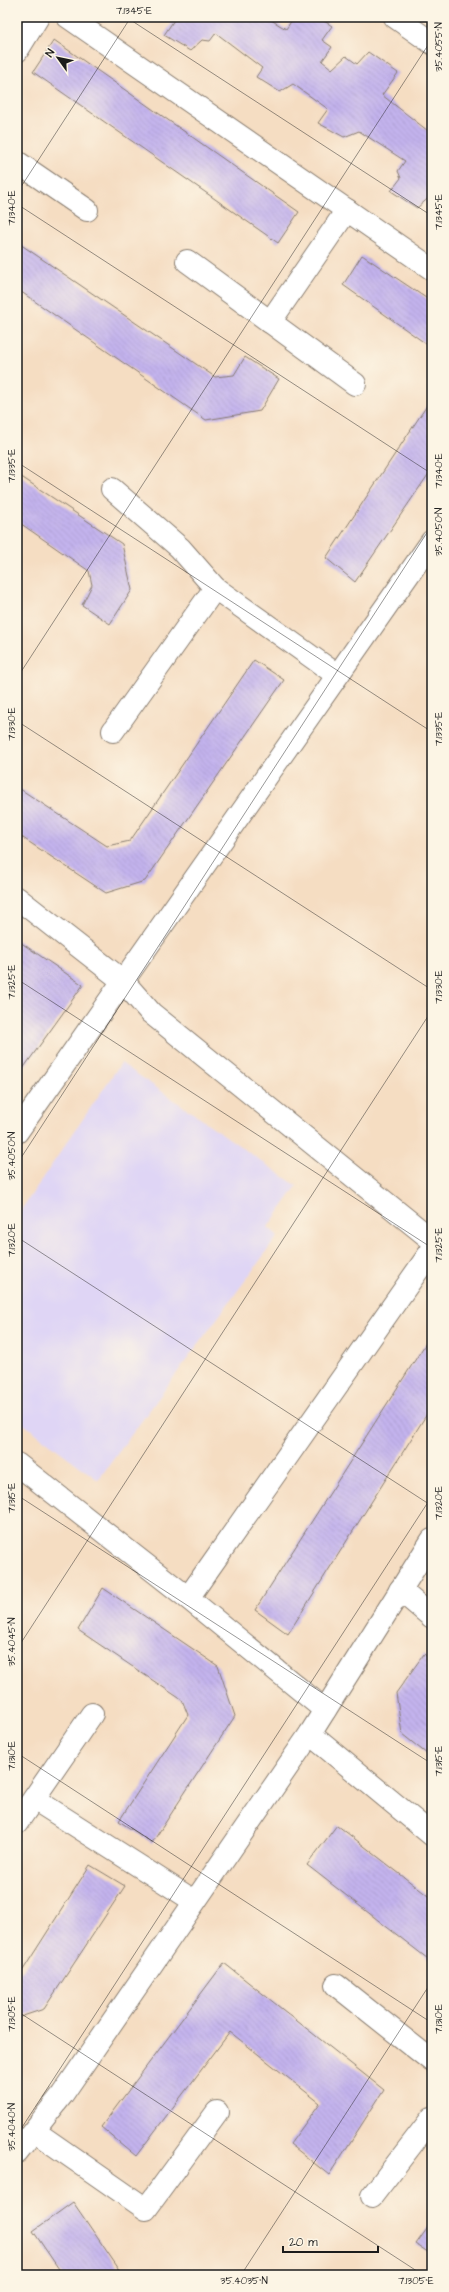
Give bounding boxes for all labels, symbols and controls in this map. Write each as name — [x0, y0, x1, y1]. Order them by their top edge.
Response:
text: 7.1345°E — [116, 4, 152, 18]
text: 35.4055°N — [432, 22, 446, 72]
north arrow — [38, 38, 78, 78]
text: N — [42, 46, 58, 60]
text: 7.1340°E — [5, 190, 19, 226]
text: 7.1345°E — [432, 194, 446, 230]
text: 7.1335°E — [5, 449, 19, 483]
text: 7.1340°E — [432, 453, 446, 489]
text: 35.4050°N — [432, 508, 446, 556]
text: 7.1330°E — [5, 707, 19, 741]
text: 7.1335°E — [432, 712, 446, 746]
text: 7.1325°E — [5, 964, 19, 999]
text: 7.1330°E — [432, 970, 446, 1004]
text: 35.4050°N — [5, 1132, 19, 1180]
text: 7.1320°E — [5, 1223, 19, 1257]
text: 7.1325°E — [432, 1227, 446, 1262]
text: 7.1315°E — [5, 1483, 19, 1513]
text: 7.1320°E — [432, 1486, 446, 1520]
text: 35.4045°N — [5, 1617, 19, 1667]
text: 7.1310°E — [5, 1741, 19, 1771]
text: 7.1315°E — [432, 1746, 446, 1776]
text: 7.1305°E — [5, 1996, 19, 2032]
text: 7.1310°E — [432, 2004, 446, 2034]
text: 35.4040°N — [5, 2103, 19, 2151]
scale bar — [283, 2228, 378, 2254]
text: 20 m — [289, 2234, 318, 2251]
text: 35.4035°N — [220, 2274, 268, 2288]
text: 7.1305°E — [398, 2274, 434, 2288]

